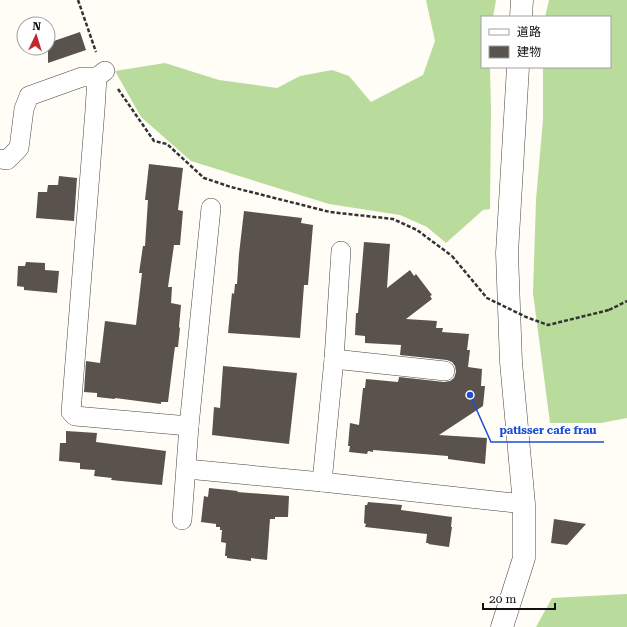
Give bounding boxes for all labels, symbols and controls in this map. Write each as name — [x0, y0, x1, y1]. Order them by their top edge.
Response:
north arrow — [16, 16, 56, 56]
legend — [481, 16, 611, 68]
text: N — [32, 20, 42, 33]
text: 道路 — [517, 25, 541, 39]
text: 建物 — [517, 45, 541, 59]
callout: patisser cafe frau — [491, 419, 604, 442]
text: patisser cafe frau — [499, 424, 597, 437]
scale bar — [483, 585, 555, 611]
text: 20 m — [489, 592, 516, 606]

